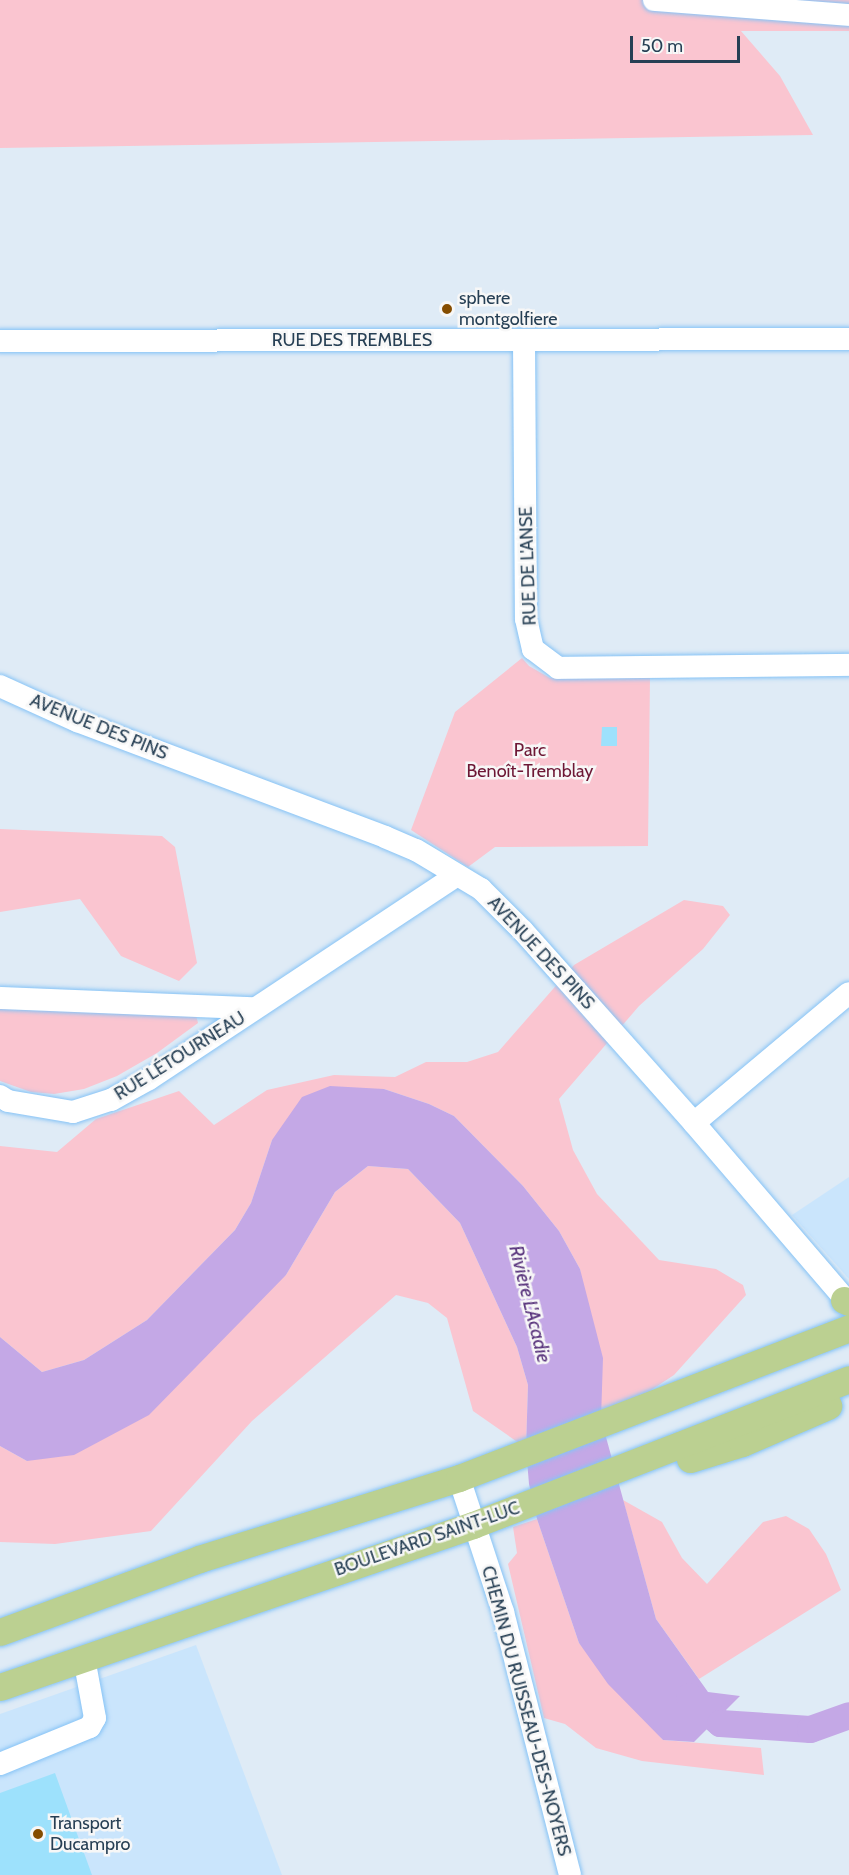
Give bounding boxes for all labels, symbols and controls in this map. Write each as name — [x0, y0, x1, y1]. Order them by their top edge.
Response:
scale bar — [633, 24, 742, 62]
text: 50 m — [641, 35, 683, 57]
place label: sphere montgolfiere — [459, 288, 557, 330]
marker: sphere montgolfiere — [440, 302, 454, 316]
street label: RUE DES TREMBLES — [272, 329, 432, 351]
street label: RUE DE L'ANSE — [515, 506, 541, 626]
street label: AVENUE DES PINS — [27, 690, 171, 764]
park label: Parc Benoît-Tremblay — [467, 740, 593, 783]
street label: AVENUE DES PINS — [483, 892, 599, 1014]
street label: RUE LÉTOURNEAU — [111, 1007, 249, 1105]
water label: Rivière L'Acadie — [504, 1243, 556, 1365]
street label: BOULEVARD SAINT-LUC — [332, 1497, 522, 1581]
street label: CHEMIN DU RUISSEAU-DES-NOYERS — [477, 1564, 575, 1858]
place label: Transport Ducampro — [50, 1813, 130, 1856]
marker: Transport Ducampro — [31, 1827, 45, 1841]

